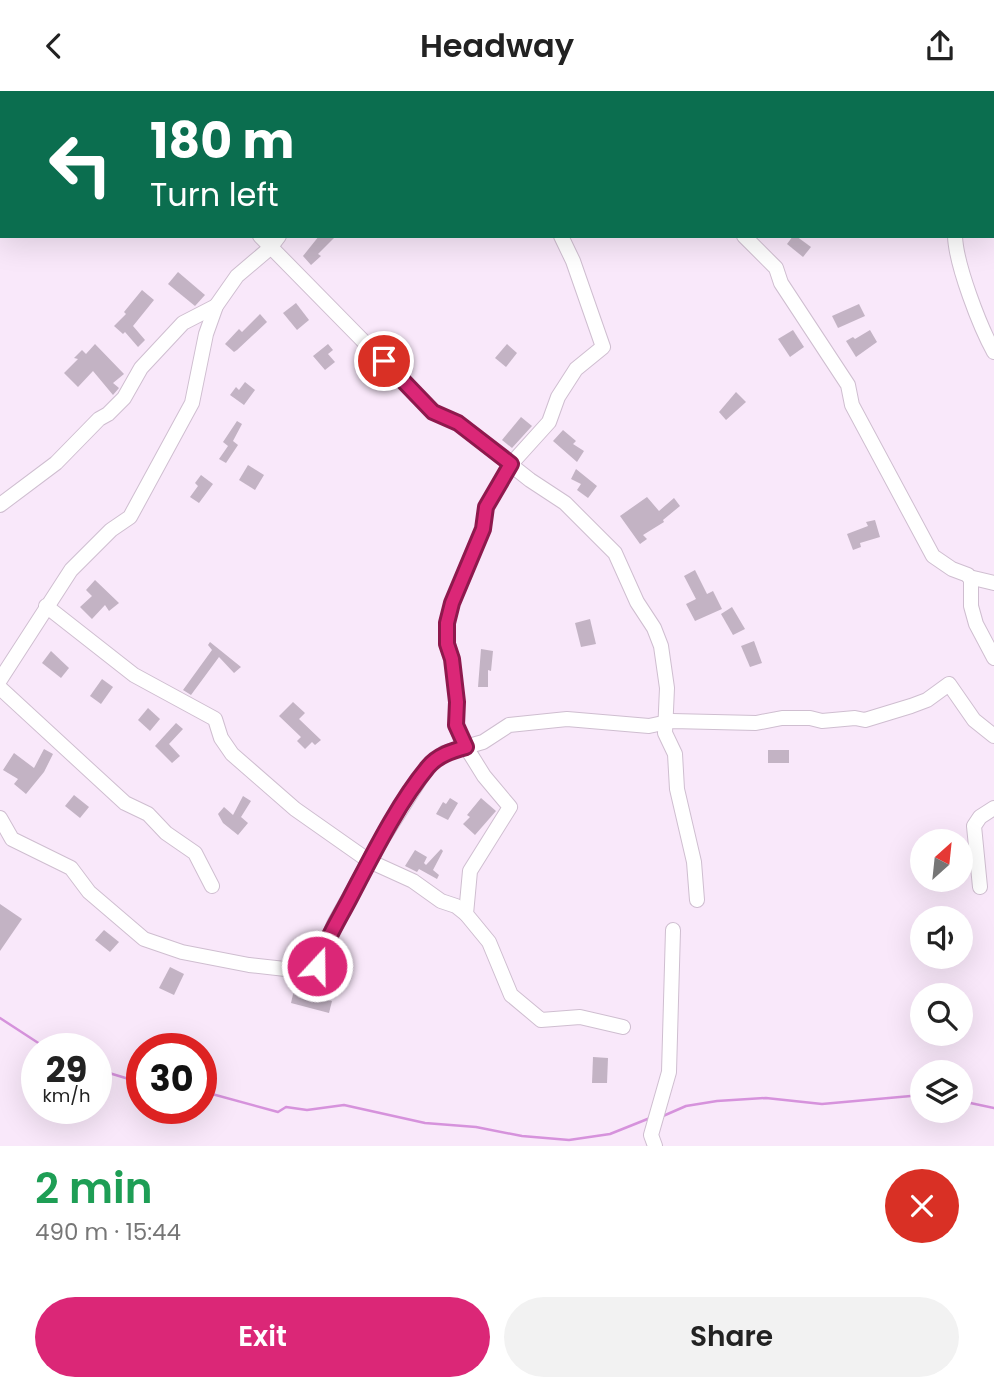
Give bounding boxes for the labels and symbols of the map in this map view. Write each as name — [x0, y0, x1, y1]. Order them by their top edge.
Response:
pin — [354, 331, 414, 391]
north arrow — [910, 829, 973, 893]
position arrow — [280, 929, 354, 1003]
speed limit sign: 30 — [126, 1033, 217, 1124]

